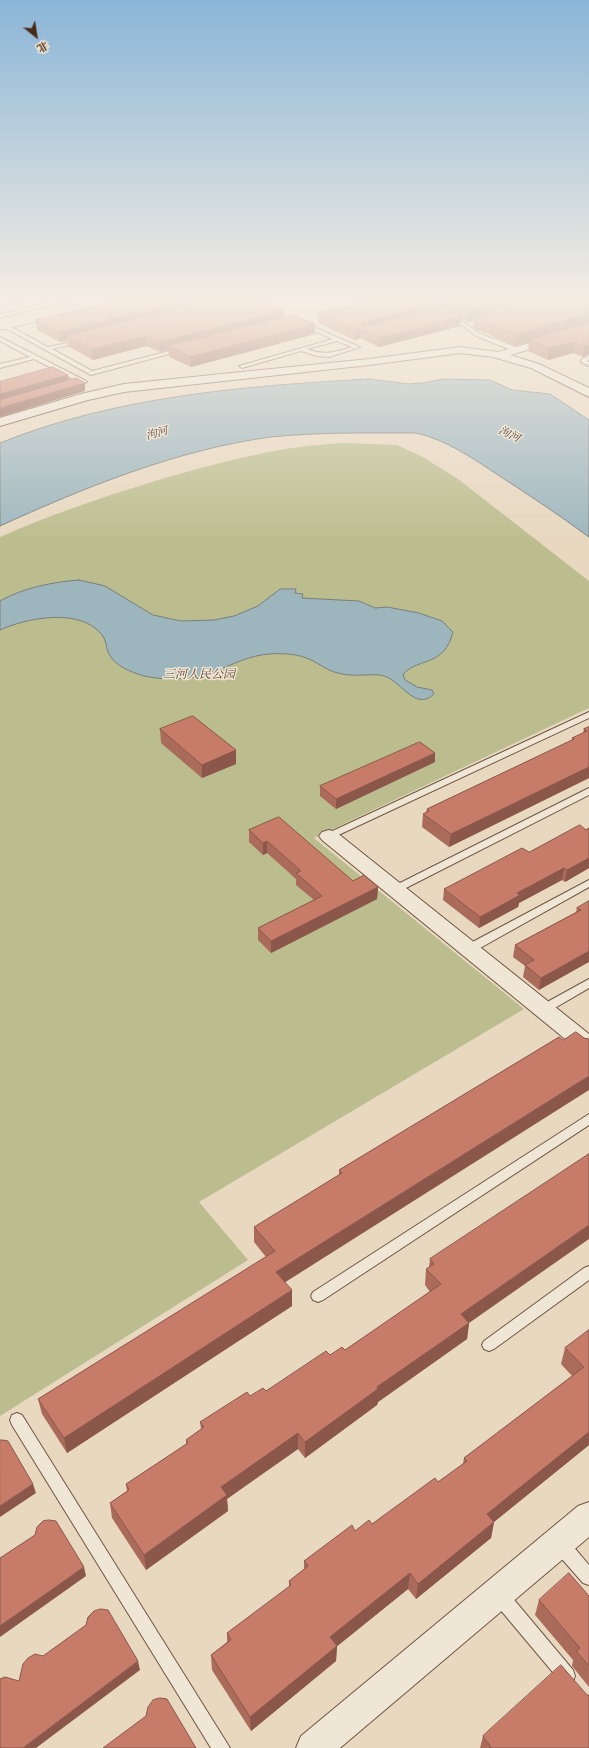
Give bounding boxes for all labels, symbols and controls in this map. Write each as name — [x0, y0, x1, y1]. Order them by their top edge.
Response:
north arrow — [16, 16, 56, 56]
text: 北 — [34, 38, 51, 56]
water label: 泃河 — [496, 424, 522, 446]
water label: 泃河 — [145, 425, 169, 443]
park label: 三河人民公园 — [163, 668, 235, 682]

